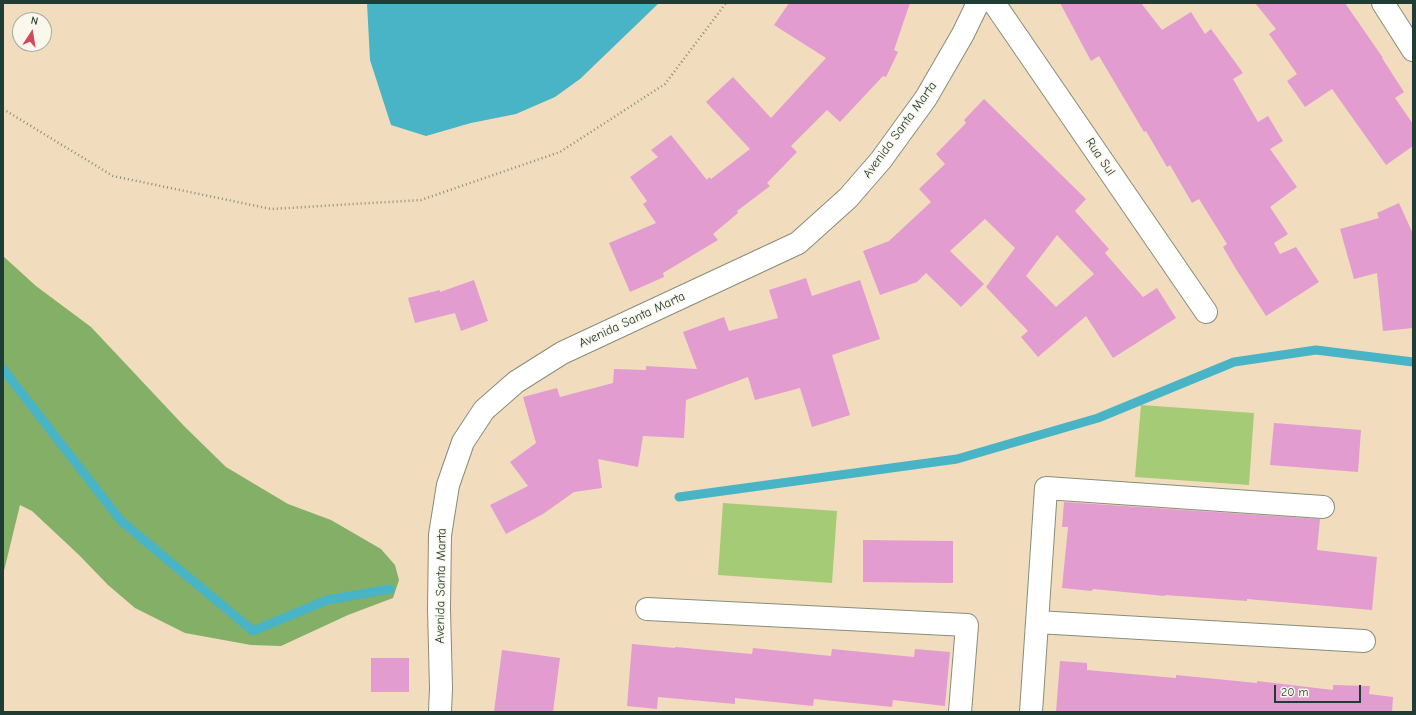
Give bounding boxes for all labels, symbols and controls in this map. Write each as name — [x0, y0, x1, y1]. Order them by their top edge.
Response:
north arrow — [12, 12, 52, 52]
text: N — [30, 14, 39, 28]
street label: Avenida Santa Marta — [860, 79, 940, 181]
street label: Rua Sul — [1082, 135, 1118, 179]
street label: Avenida Santa Marta — [576, 289, 688, 351]
street label: Avenida Santa Marta — [432, 528, 450, 644]
scale bar — [1276, 677, 1363, 703]
text: 20 m — [1281, 685, 1309, 699]

